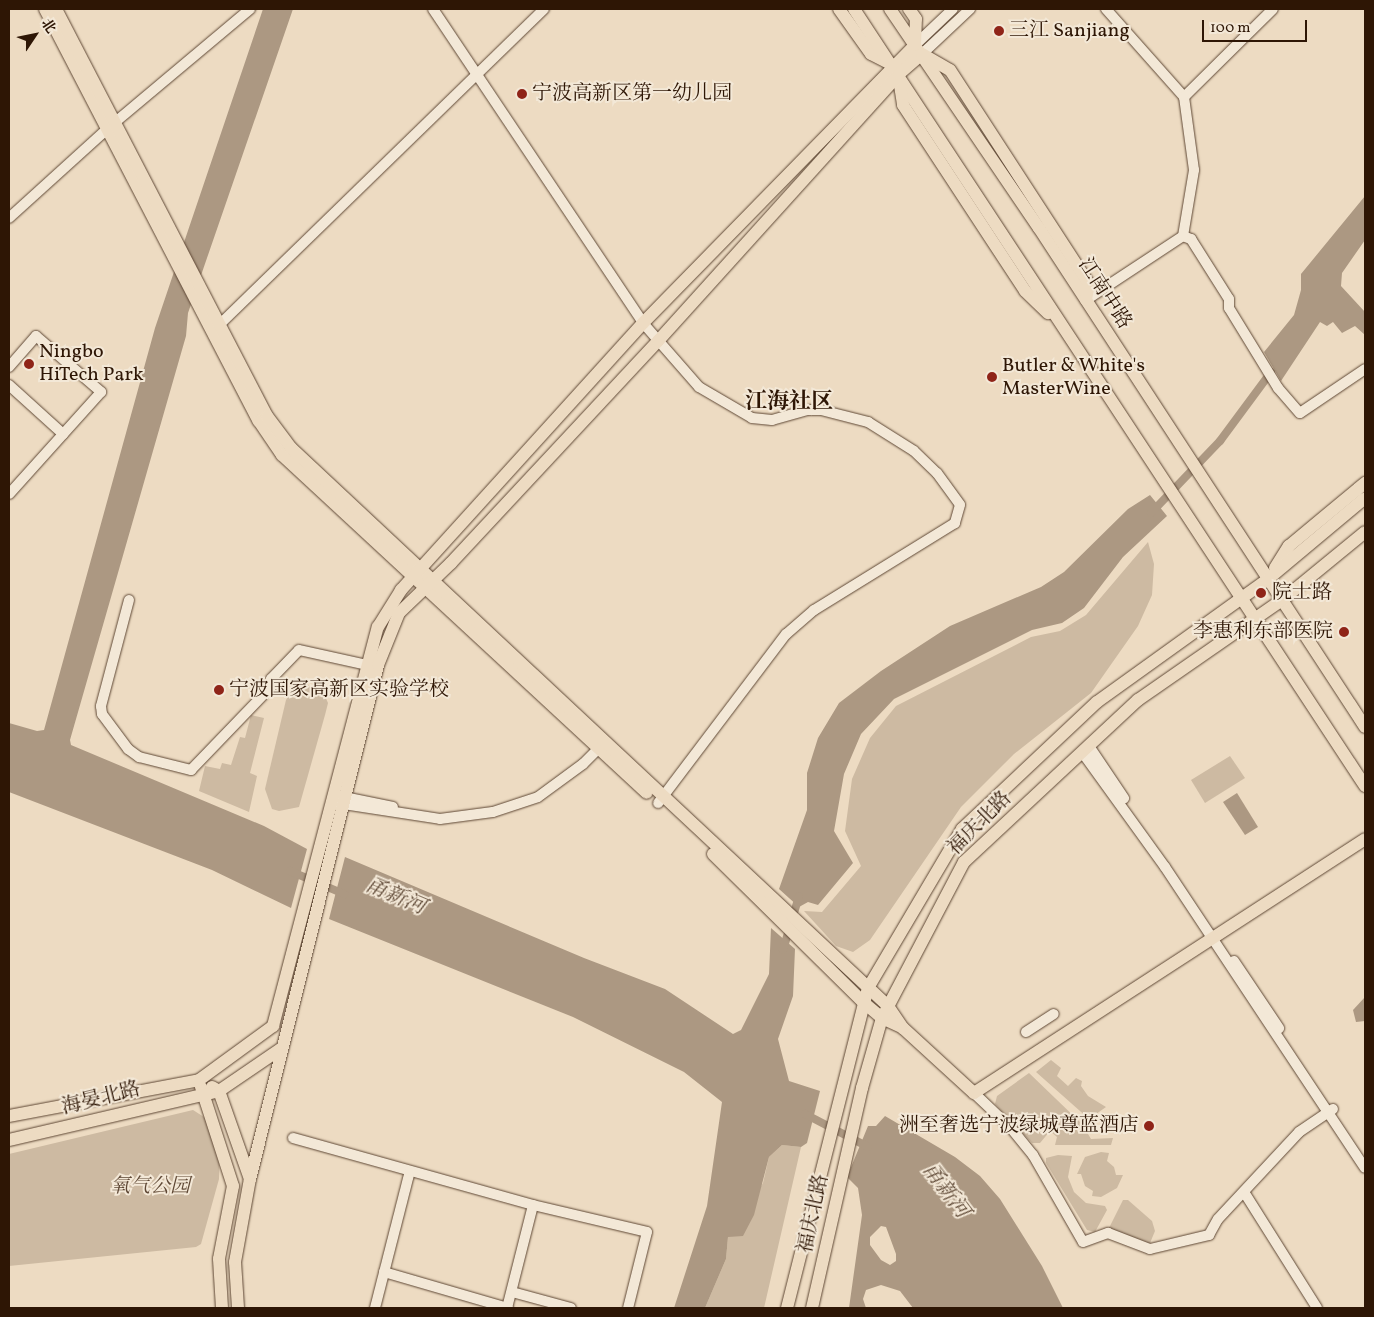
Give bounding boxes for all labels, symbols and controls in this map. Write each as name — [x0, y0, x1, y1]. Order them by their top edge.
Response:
north arrow — [10, 10, 60, 60]
scale bar — [1204, 10, 1309, 42]
text: 北 — [36, 15, 60, 37]
text: 100 m — [1210, 18, 1250, 39]
place label: 三江 Sanjiang — [1009, 19, 1130, 43]
marker: 三江 Sanjiang — [993, 25, 1005, 37]
place label: 宁波高新区第一幼儿园 — [532, 82, 732, 106]
marker: 宁波高新区第一幼儿园 — [516, 88, 528, 100]
street label: 江南中路 — [1072, 254, 1136, 334]
place label: Ningbo HiTech Park — [39, 340, 144, 387]
place label: Butler & White's MasterWine — [1002, 354, 1146, 401]
marker: Ningbo HiTech Park — [23, 358, 35, 370]
marker: Butler & White's MasterWine — [986, 371, 998, 383]
district label: 江海社区 — [745, 390, 833, 416]
place label: 院士路 — [1272, 581, 1332, 605]
marker: 院士路 — [1254, 586, 1268, 600]
place label: 李惠利东部医院 — [1193, 620, 1333, 644]
marker: 李惠利东部医院 — [1337, 625, 1351, 639]
place label: 宁波国家高新区实验学校 — [229, 678, 449, 702]
marker: 宁波国家高新区实验学校 — [213, 684, 225, 696]
street label: 福庆北路 — [943, 787, 1017, 861]
water label: 甬新河 — [361, 873, 429, 921]
street label: 海晏北路 — [59, 1078, 143, 1120]
place label: 洲至奢选宁波绿城尊蓝酒店 — [899, 1114, 1139, 1138]
marker: 洲至奢选宁波绿城尊蓝酒店 — [1143, 1120, 1155, 1132]
water label: 甬新河 — [916, 1158, 974, 1224]
street label: 福庆北路 — [794, 1172, 834, 1256]
park label: 氧气公园 — [110, 1175, 190, 1199]

